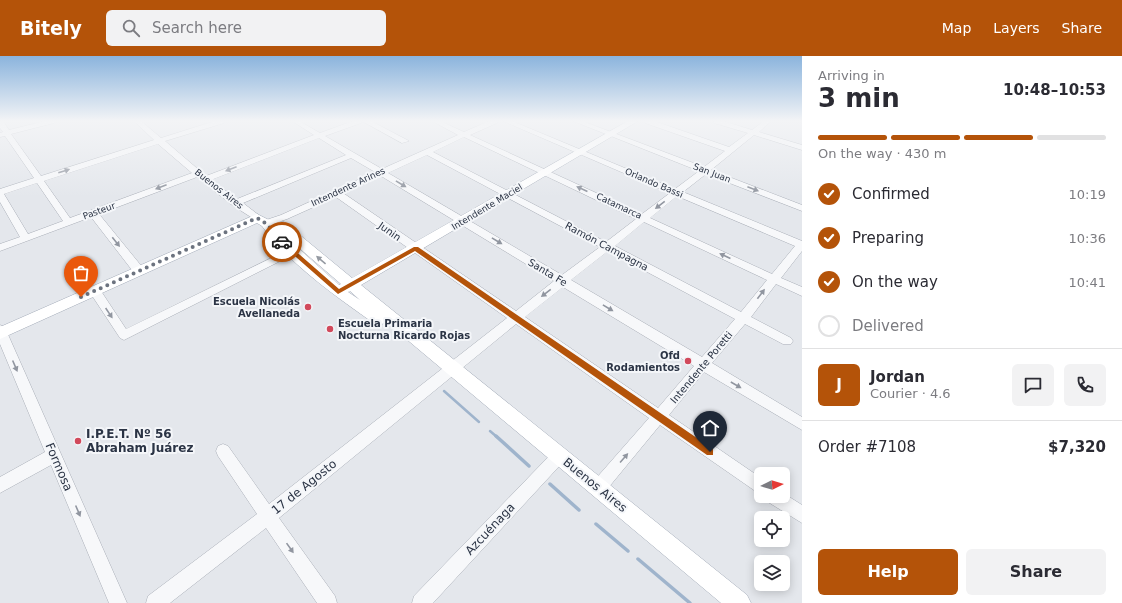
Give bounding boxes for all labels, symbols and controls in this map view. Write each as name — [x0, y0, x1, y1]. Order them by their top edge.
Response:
search box — [106, 10, 386, 46]
text: Bitely — [20, 17, 82, 39]
icon: search — [120, 17, 142, 39]
text: Search here — [152, 19, 242, 37]
text: Map — [942, 20, 971, 36]
text: Layers — [993, 20, 1040, 36]
text: Share — [1062, 20, 1102, 36]
text: Arriving in — [818, 68, 885, 83]
text: 10:48–10:53 — [1003, 81, 1106, 99]
text: 3 min — [818, 83, 900, 113]
text: On the way · 430 m — [818, 146, 946, 161]
street label: San Juan — [692, 161, 732, 185]
street label: Intendente Arines — [310, 165, 387, 208]
street label: Orlando Bassi — [623, 166, 685, 200]
street label: Buenos Aires — [193, 167, 245, 211]
one-way arrow — [224, 167, 236, 173]
one-way arrow — [58, 168, 70, 174]
one-way arrow — [395, 180, 407, 187]
street label: Intendente Maciel — [450, 182, 524, 232]
icon: check — [818, 183, 840, 205]
one-way arrow — [155, 185, 167, 191]
text: Confirmed — [852, 185, 930, 203]
one-way arrow — [577, 186, 588, 192]
one-way arrow — [747, 186, 759, 192]
text: 10:19 — [1069, 187, 1106, 202]
street label: Catamarca — [595, 191, 643, 221]
street label: Pasteur — [81, 200, 117, 221]
one-way arrow — [654, 201, 665, 209]
street label: Junin — [376, 219, 403, 243]
street label: Ramón Campagna — [563, 220, 650, 273]
courier — [262, 222, 302, 262]
icon: check — [818, 227, 840, 249]
text: Preparing — [852, 229, 924, 247]
icon: car — [271, 231, 293, 253]
text: 10:36 — [1069, 231, 1106, 246]
one-way arrow — [112, 236, 120, 247]
one-way arrow — [492, 237, 502, 245]
one-way arrow — [720, 253, 731, 259]
one-way arrow — [316, 255, 326, 264]
pin — [64, 256, 98, 297]
street label: Santa Fe — [526, 257, 569, 288]
icon: bag — [70, 262, 92, 284]
icon: check — [818, 271, 840, 293]
text: On the way — [852, 273, 938, 291]
text: 10:41 — [1069, 275, 1106, 290]
one-way arrow — [541, 289, 552, 298]
one-way arrow — [757, 289, 765, 300]
place label: Escuela Nicolás Avellaneda — [213, 296, 300, 319]
marker: Escuela Nicolás Avellaneda — [303, 302, 313, 312]
one-way arrow — [602, 305, 614, 312]
one-way arrow — [105, 307, 113, 318]
text: Delivered — [852, 317, 924, 335]
place label: Escuela Primaria Nocturna Ricardo Rojas — [338, 318, 470, 341]
marker: Escuela Primaria Nocturna Ricardo Rojas — [325, 324, 335, 334]
street label: Intendente Poretti — [668, 329, 735, 405]
place label: Ofd Rodamientos — [606, 350, 680, 373]
marker: Ofd Rodamientos — [683, 356, 693, 366]
one-way arrow — [12, 360, 19, 372]
button: chat — [1012, 364, 1054, 406]
button: phone — [1064, 364, 1106, 406]
text: Jordan — [870, 368, 925, 386]
text: J — [836, 376, 842, 394]
one-way arrow — [731, 381, 741, 389]
text: Courier · 4.6 — [870, 386, 951, 401]
pin — [693, 411, 727, 452]
icon: home — [699, 417, 721, 439]
place label: I.P.E.T. Nº 56 Abraham Juárez — [86, 427, 193, 455]
marker: I.P.E.T. Nº 56 Abraham Juárez — [73, 436, 83, 446]
text: Order #7108 — [818, 438, 916, 456]
text: $7,320 — [1048, 438, 1106, 456]
street label: Formosa — [43, 441, 75, 493]
one-way arrow — [619, 453, 628, 464]
street label: Buenos Aires — [560, 455, 630, 515]
street label: 17 de Agosto — [269, 457, 339, 517]
north arrow — [754, 467, 790, 503]
map controls — [754, 467, 790, 591]
street label: Azcuénaga — [462, 500, 518, 558]
one-way arrow — [75, 506, 81, 517]
button: locate — [754, 511, 790, 547]
one-way arrow — [286, 543, 294, 553]
button: Help — [818, 549, 958, 595]
button: Share — [966, 549, 1106, 595]
button: layers — [754, 555, 790, 591]

